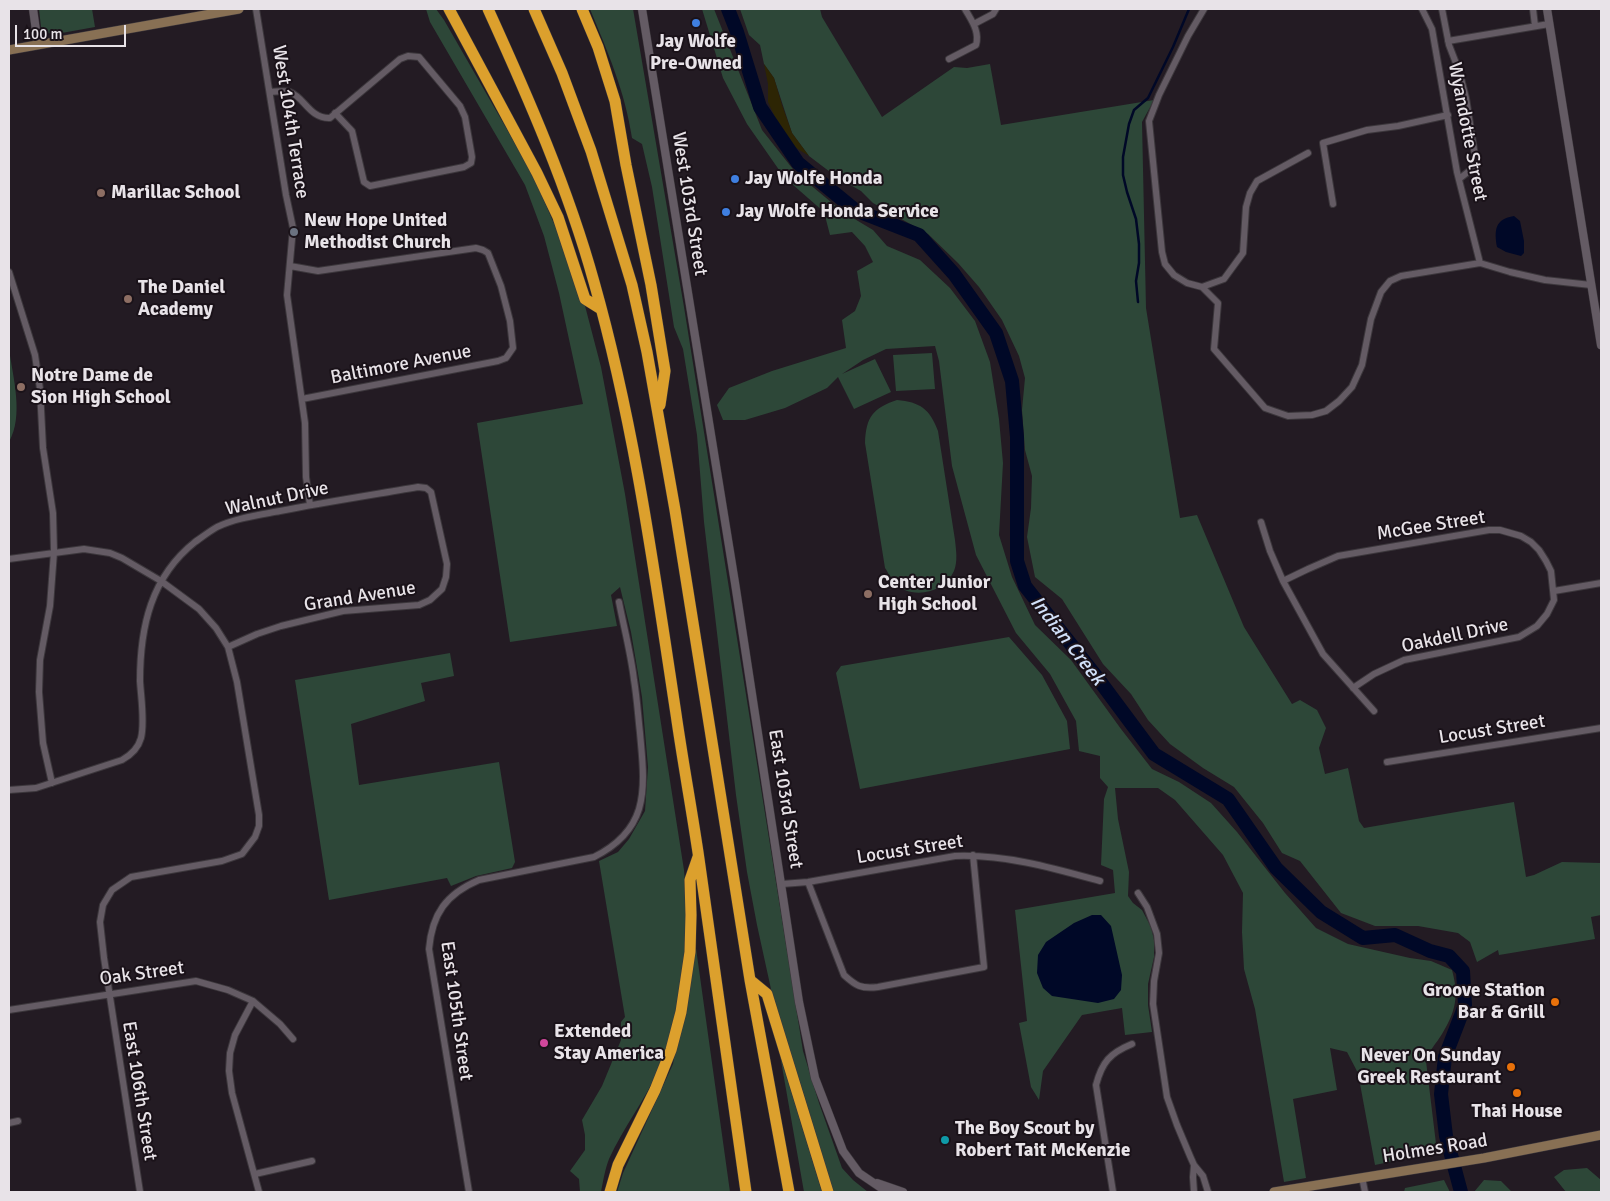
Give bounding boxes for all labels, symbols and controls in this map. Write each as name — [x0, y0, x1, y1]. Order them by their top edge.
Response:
scale bar — [18, 15, 129, 47]
marker: Jay Wolfe Pre-Owned — [690, 17, 702, 29]
text: 100 m — [23, 25, 63, 43]
place label: Jay Wolfe Pre-Owned — [650, 31, 742, 75]
street label: West 104th Terrace — [267, 44, 313, 200]
street label: Wyandotte Street — [1442, 61, 1492, 203]
street label: West 103rd Street — [666, 130, 712, 278]
place label: Jay Wolfe Honda — [745, 168, 882, 190]
marker: Jay Wolfe Honda — [729, 173, 741, 185]
place label: Marillac School — [111, 182, 240, 204]
marker: Marillac School — [95, 187, 107, 199]
place label: Jay Wolfe Honda Service — [736, 201, 939, 223]
marker: Jay Wolfe Honda Service — [720, 206, 732, 218]
place label: New Hope United Methodist Church — [304, 210, 451, 254]
marker: New Hope United Methodist Church — [288, 226, 300, 238]
place label: The Daniel Academy — [138, 277, 225, 321]
marker: The Daniel Academy — [122, 293, 134, 305]
street label: Baltimore Avenue — [329, 340, 473, 390]
place label: Notre Dame de Sion High School — [31, 365, 171, 409]
marker: Notre Dame de Sion High School — [15, 381, 27, 393]
street label: Walnut Drive — [223, 477, 331, 521]
street label: McGee Street — [1375, 506, 1487, 546]
place label: Center Junior High School — [878, 572, 990, 616]
street label: Grand Avenue — [303, 577, 417, 617]
marker: Center Junior High School — [862, 588, 874, 600]
water label: Indian Creek — [1025, 591, 1109, 691]
street label: Oakdell Drive — [1400, 614, 1510, 658]
street label: Locust Street — [1437, 710, 1547, 750]
street label: East 103rd Street — [763, 728, 807, 870]
street label: Locust Street — [855, 830, 965, 870]
street label: East 105th Street — [435, 940, 477, 1082]
street label: Oak Street — [98, 957, 186, 991]
place label: Groove Station Bar & Grill — [1423, 980, 1545, 1024]
marker: Groove Station Bar & Grill — [1549, 996, 1561, 1008]
street label: East 106th Street — [117, 1020, 161, 1162]
place label: Extended Stay America — [554, 1021, 664, 1065]
marker: Extended Stay America — [538, 1037, 550, 1049]
place label: Never On Sunday Greek Restaurant — [1357, 1045, 1501, 1089]
marker: Never On Sunday Greek Restaurant — [1505, 1061, 1517, 1073]
marker: Thai House — [1511, 1087, 1523, 1099]
place label: Thai House — [1472, 1101, 1562, 1123]
place label: The Boy Scout by Robert Tait McKenzie — [955, 1118, 1130, 1162]
street label: Holmes Road — [1381, 1129, 1489, 1169]
marker: The Boy Scout by Robert Tait McKenzie — [939, 1134, 951, 1146]

